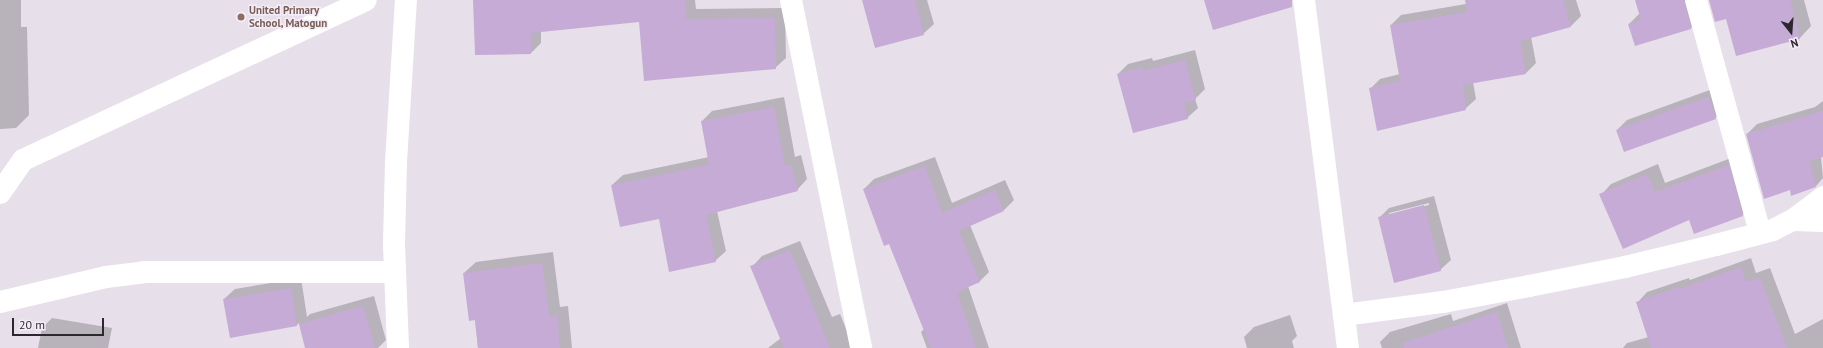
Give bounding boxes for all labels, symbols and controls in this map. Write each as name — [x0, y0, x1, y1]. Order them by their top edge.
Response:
place label: United Primary School, Matogun — [249, 4, 328, 30]
marker: United Primary School, Matogun — [236, 12, 246, 22]
north arrow — [1771, 12, 1811, 52]
text: N — [1789, 36, 1800, 51]
scale bar — [14, 310, 106, 336]
text: 20 m — [19, 317, 45, 332]

